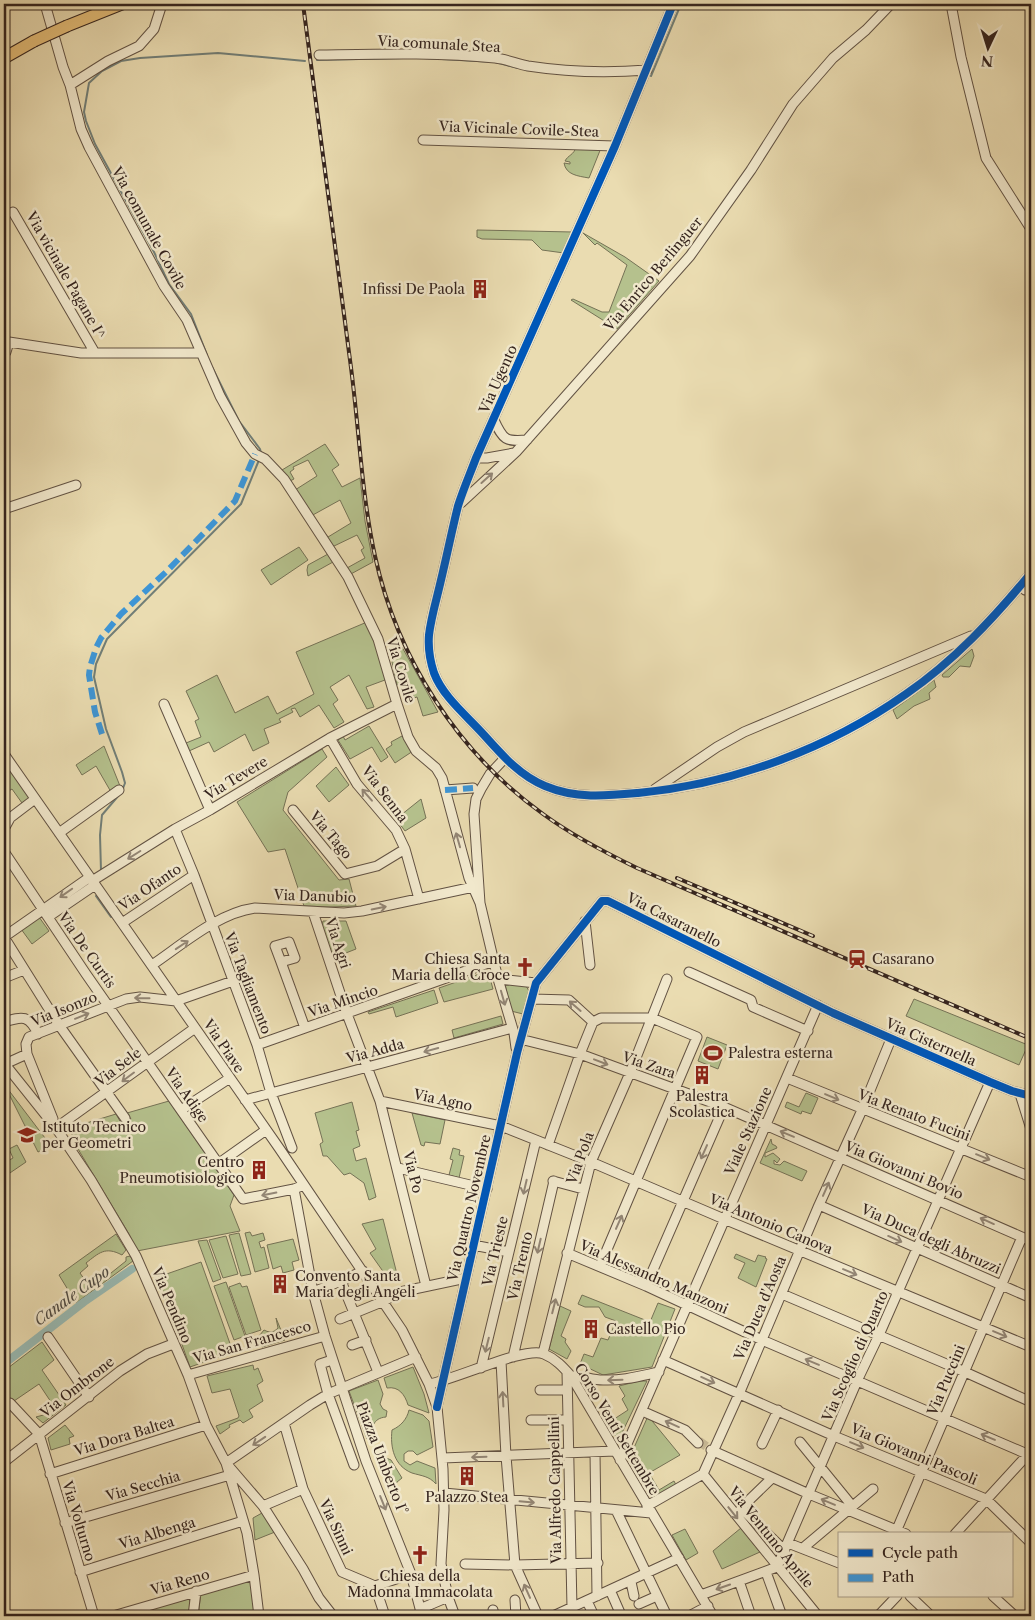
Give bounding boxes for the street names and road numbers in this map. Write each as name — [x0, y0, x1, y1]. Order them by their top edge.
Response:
street label: Via comunale Stea — [376, 32, 502, 56]
street label: Via Vicinale Covile-Stea — [438, 117, 600, 141]
street label: Via comunale Covile — [107, 163, 190, 293]
street label: Via vicinale Pagane I^ — [22, 207, 110, 342]
street label: Via Enrico Berlinguer — [599, 213, 706, 336]
street label: Via Ugento — [474, 342, 521, 417]
street label: Via Covile — [382, 634, 420, 705]
street label: Via Tevere — [200, 752, 271, 804]
street label: Via Senna — [357, 761, 413, 826]
street label: Via Tago — [305, 806, 356, 863]
street label: Via Ofanto — [114, 860, 185, 915]
street label: Via Danubio — [272, 886, 357, 906]
street label: Via Casaranello — [623, 888, 724, 952]
street label: Via De Curtis — [54, 908, 120, 992]
street label: Via Agri — [321, 914, 355, 971]
street label: Via Tagliamento — [220, 929, 276, 1037]
street label: Via Mincio — [305, 981, 380, 1022]
street label: Via Isonzo — [27, 988, 100, 1031]
street label: Via Cisternella — [882, 1014, 980, 1070]
street label: Via Piave — [199, 1015, 249, 1076]
street label: Via Adda — [343, 1034, 407, 1068]
street label: Via Sele — [90, 1044, 145, 1091]
street label: Via Zara — [619, 1047, 679, 1083]
street label: Via Adige — [161, 1063, 212, 1126]
street label: Viale Stazione — [720, 1084, 776, 1179]
street label: Via Agno — [411, 1085, 474, 1115]
street label: Via Renato Fucini — [854, 1085, 973, 1145]
street label: Via Pola — [562, 1129, 598, 1188]
street label: Via Quattro Novembre — [443, 1133, 495, 1284]
street label: Via Giovanni Bovio — [841, 1136, 966, 1203]
street label: Via Po — [399, 1148, 427, 1195]
street label: Via Antonio Canova — [706, 1189, 836, 1258]
street label: Via Duca degli Abruzzi — [857, 1200, 1004, 1278]
street label: Via Trieste — [478, 1214, 512, 1289]
street label: Via Trento — [503, 1230, 537, 1303]
street label: Via Alessandro Manzoni — [576, 1236, 731, 1318]
street label: Via Duca d'Aosta — [730, 1253, 790, 1364]
street label: Via Pendino — [148, 1263, 196, 1346]
street label: Via Scoglio di Quarto — [818, 1288, 892, 1425]
street label: Via San Francesco — [190, 1317, 313, 1368]
street label: Via Puccini — [923, 1342, 969, 1419]
street label: Via Ombrone — [35, 1352, 118, 1422]
street label: Corso Venti Settembre — [571, 1360, 664, 1498]
street label: Piazza Umberto I° — [352, 1399, 412, 1517]
street label: Via Dora Baltea — [71, 1412, 177, 1460]
street label: Via Alfredo Cappellini — [545, 1416, 565, 1565]
street label: Via Giovanni Pascoli — [847, 1419, 980, 1489]
street label: Via Secchia — [103, 1467, 183, 1505]
street label: Via Volturno — [58, 1478, 100, 1563]
street label: Via Ventuno Aprile — [724, 1482, 818, 1592]
street label: Via Sinni — [315, 1495, 357, 1558]
street label: Via Albenga — [116, 1513, 198, 1553]
street label: Via Reno — [147, 1565, 212, 1599]

